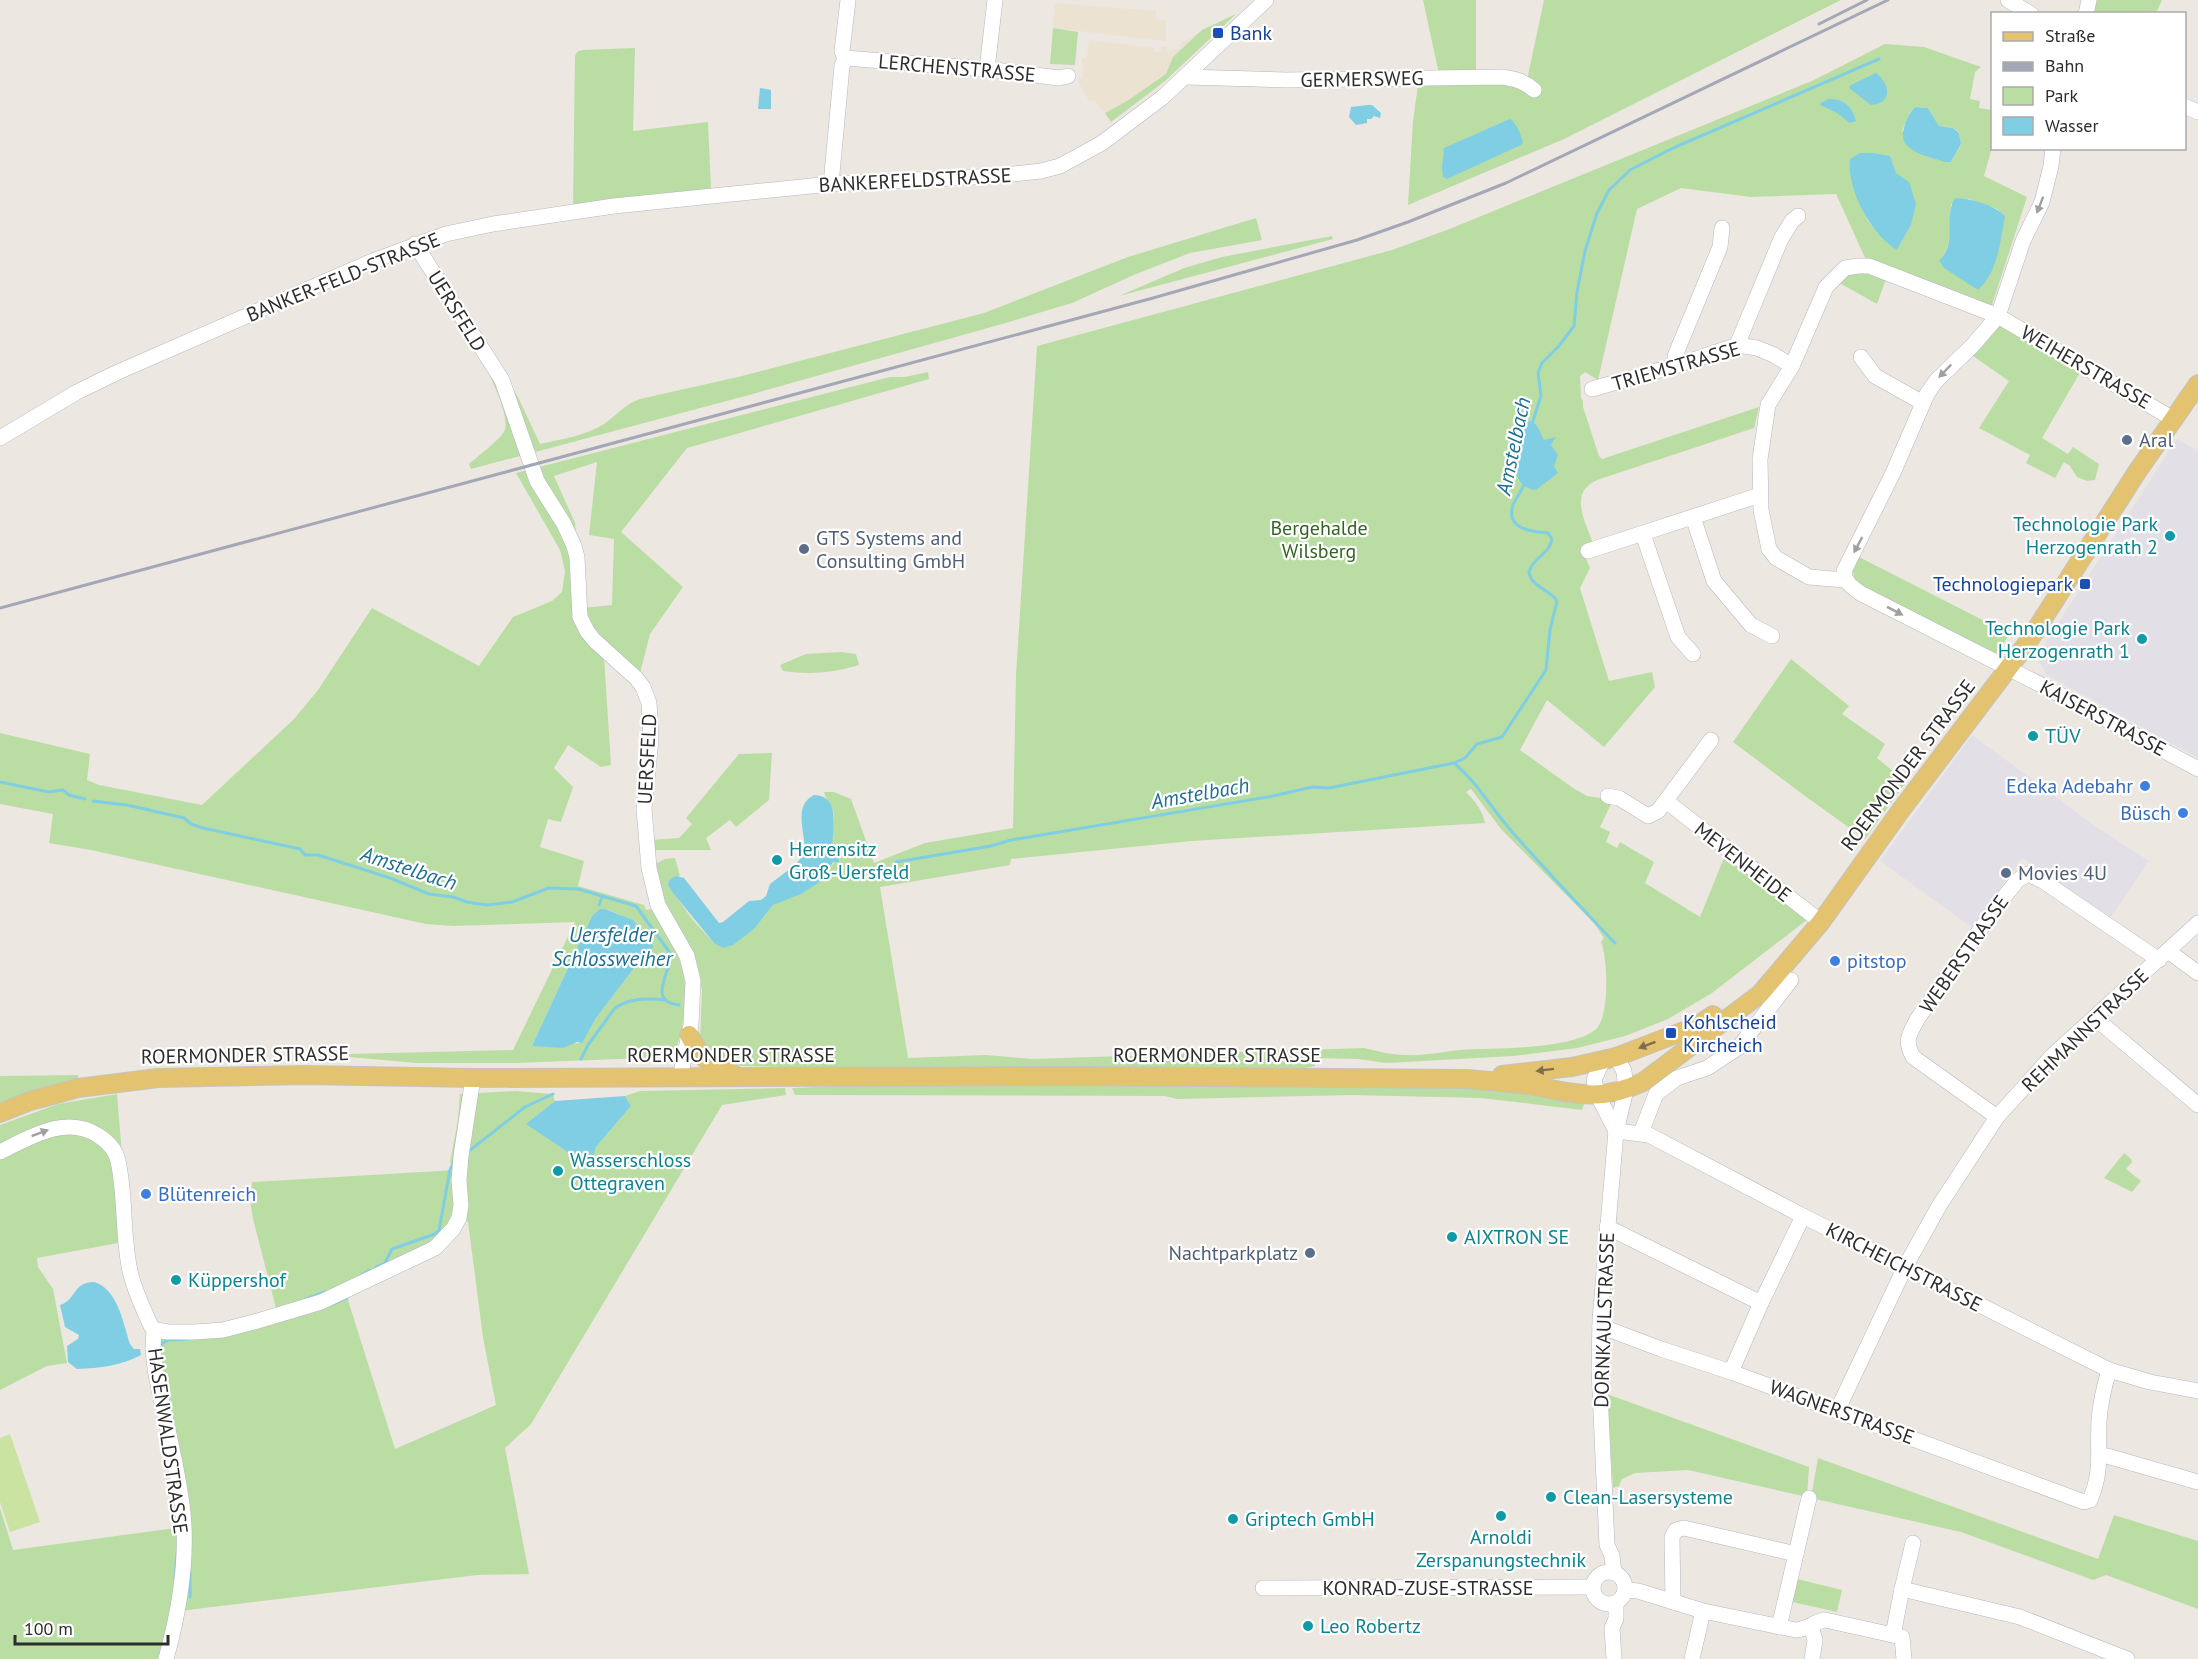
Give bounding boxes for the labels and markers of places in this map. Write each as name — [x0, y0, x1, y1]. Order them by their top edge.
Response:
place label: Bank — [1230, 20, 1273, 46]
marker: Bank — [1211, 26, 1225, 40]
place label: Aral — [2139, 427, 2173, 453]
marker: Aral — [2120, 433, 2134, 447]
place label: Technologie Park Herzogenrath 2 — [2013, 511, 2158, 560]
place label: GTS Systems and Consulting GmbH — [816, 525, 965, 574]
marker: Technologie Park Herzogenrath 2 — [2163, 529, 2177, 543]
marker: GTS Systems and Consulting GmbH — [797, 542, 811, 556]
place label: Technologiepark — [1933, 571, 2073, 597]
marker: Technologiepark — [2078, 577, 2092, 591]
place label: Technologie Park Herzogenrath 1 — [1985, 615, 2130, 664]
marker: Technologie Park Herzogenrath 1 — [2135, 632, 2149, 646]
place label: TÜV — [2045, 723, 2081, 749]
marker: TÜV — [2026, 729, 2040, 743]
place label: Edeka Adebahr — [2006, 773, 2133, 799]
marker: Edeka Adebahr — [2138, 779, 2152, 793]
place label: Büsch — [2120, 800, 2171, 826]
marker: Büsch — [2176, 806, 2190, 820]
place label: Herrensitz Groß-Uersfeld — [789, 836, 909, 885]
marker: Herrensitz Groß-Uersfeld — [770, 853, 784, 867]
place label: Movies 4U — [2018, 860, 2107, 886]
marker: Movies 4U — [1999, 866, 2013, 880]
place label: pitstop — [1847, 948, 1906, 974]
marker: pitstop — [1828, 954, 1842, 968]
place label: Kohlscheid Kircheich — [1683, 1009, 1776, 1058]
marker: Kohlscheid Kircheich — [1664, 1026, 1678, 1040]
place label: Wasserschloss Ottegraven — [570, 1147, 691, 1196]
marker: Wasserschloss Ottegraven — [551, 1164, 565, 1178]
place label: Blütenreich — [158, 1181, 256, 1207]
marker: Blütenreich — [139, 1187, 153, 1201]
place label: AIXTRON SE — [1464, 1224, 1569, 1250]
marker: AIXTRON SE — [1445, 1230, 1459, 1244]
place label: Nachtparkplatz — [1168, 1240, 1298, 1266]
marker: Nachtparkplatz — [1303, 1246, 1317, 1260]
place label: Küppershof — [188, 1267, 287, 1293]
marker: Küppershof — [169, 1273, 183, 1287]
place label: Clean-Lasersysteme — [1563, 1484, 1733, 1510]
marker: Clean-Lasersysteme — [1544, 1490, 1558, 1504]
place label: Griptech GmbH — [1245, 1506, 1375, 1532]
marker: Arnoldi Zerspanungstechnik — [1494, 1509, 1508, 1523]
marker: Griptech GmbH — [1226, 1512, 1240, 1526]
place label: Arnoldi Zerspanungstechnik — [1416, 1524, 1586, 1573]
place label: Leo Robertz — [1320, 1613, 1421, 1639]
marker: Leo Robertz — [1301, 1619, 1315, 1633]

